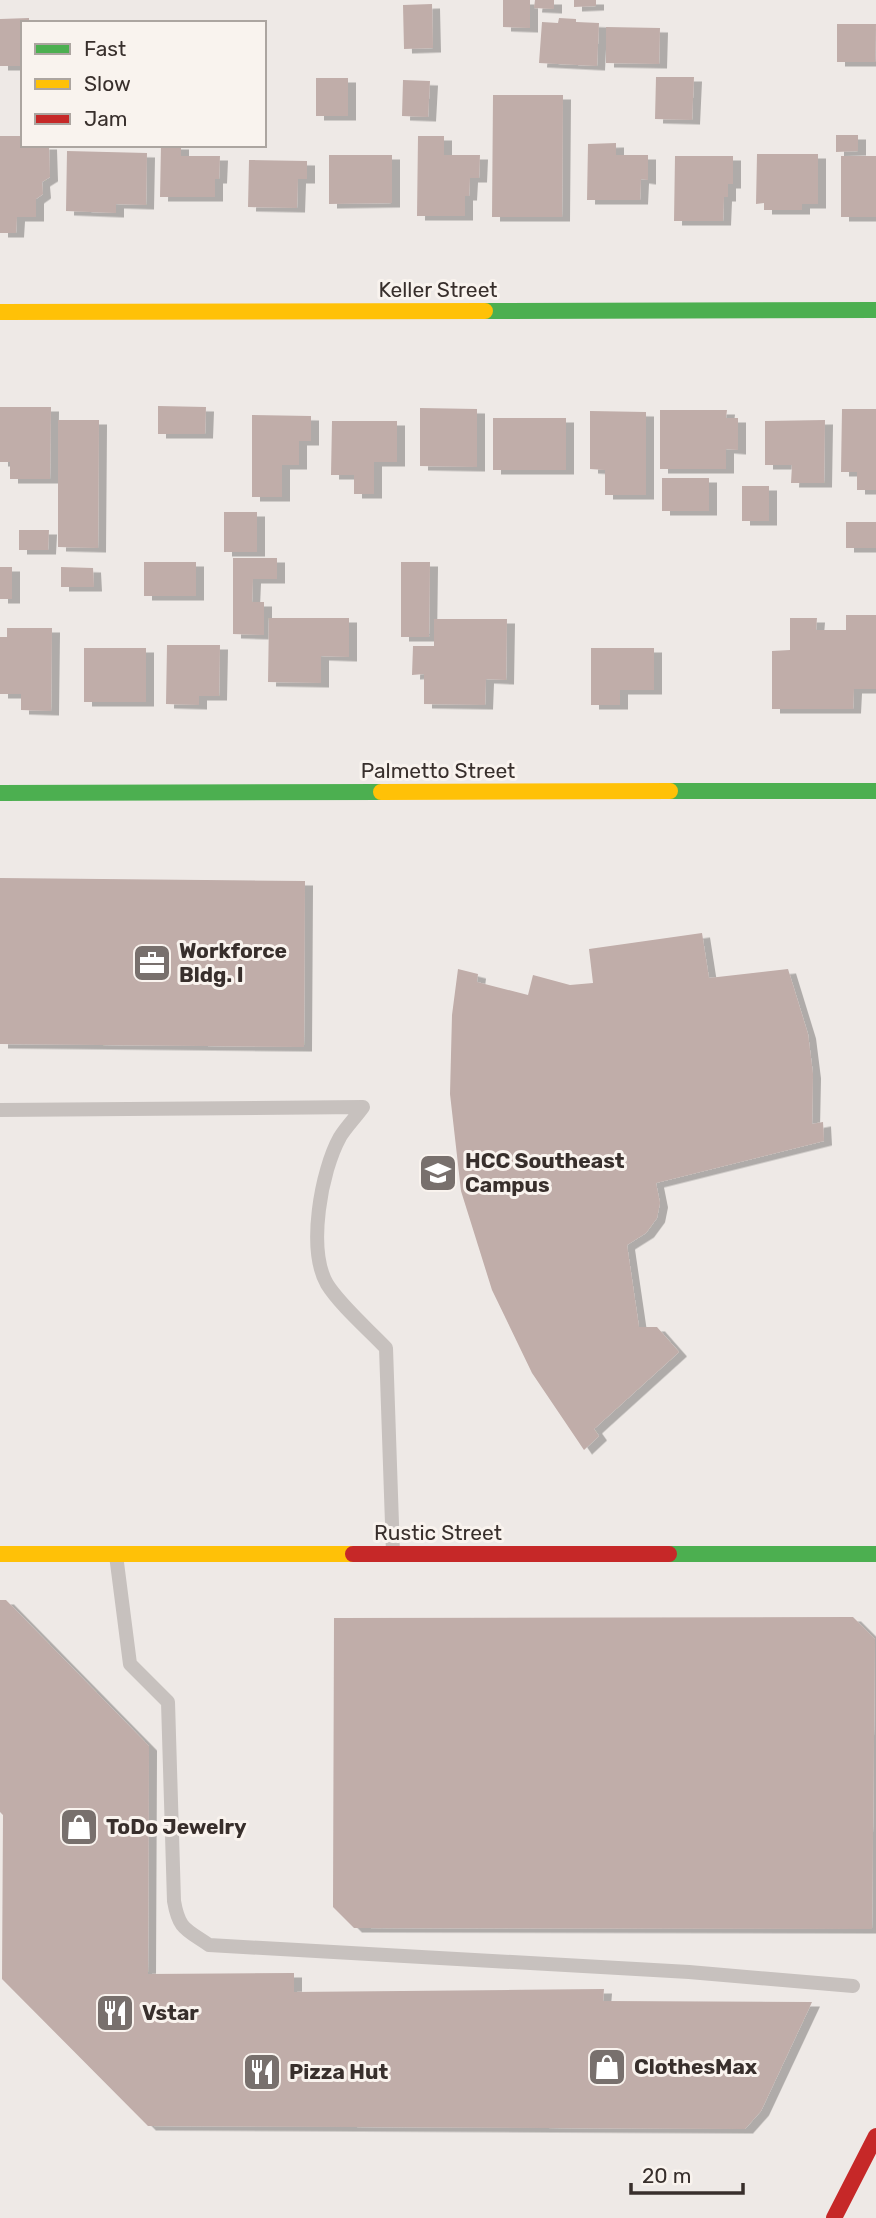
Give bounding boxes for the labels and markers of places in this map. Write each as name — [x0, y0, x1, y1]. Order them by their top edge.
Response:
place label: Workforce Bldg. I — [179, 938, 287, 987]
office icon: Workforce Bldg. I — [131, 942, 173, 984]
place label: HCC Southeast Campus — [465, 1148, 625, 1197]
school or university icon: HCC Southeast Campus — [417, 1152, 459, 1194]
shop icon: ToDo Jewelry — [58, 1806, 100, 1848]
place label: ToDo Jewelry — [106, 1814, 247, 1839]
restaurant icon: Vstar — [94, 1992, 136, 2034]
place label: Vstar — [142, 2000, 199, 2025]
shop icon: ClothesMax — [586, 2046, 628, 2088]
restaurant icon: Pizza Hut — [241, 2051, 283, 2093]
place label: ClothesMax — [634, 2054, 758, 2079]
place label: Pizza Hut — [289, 2059, 388, 2084]

